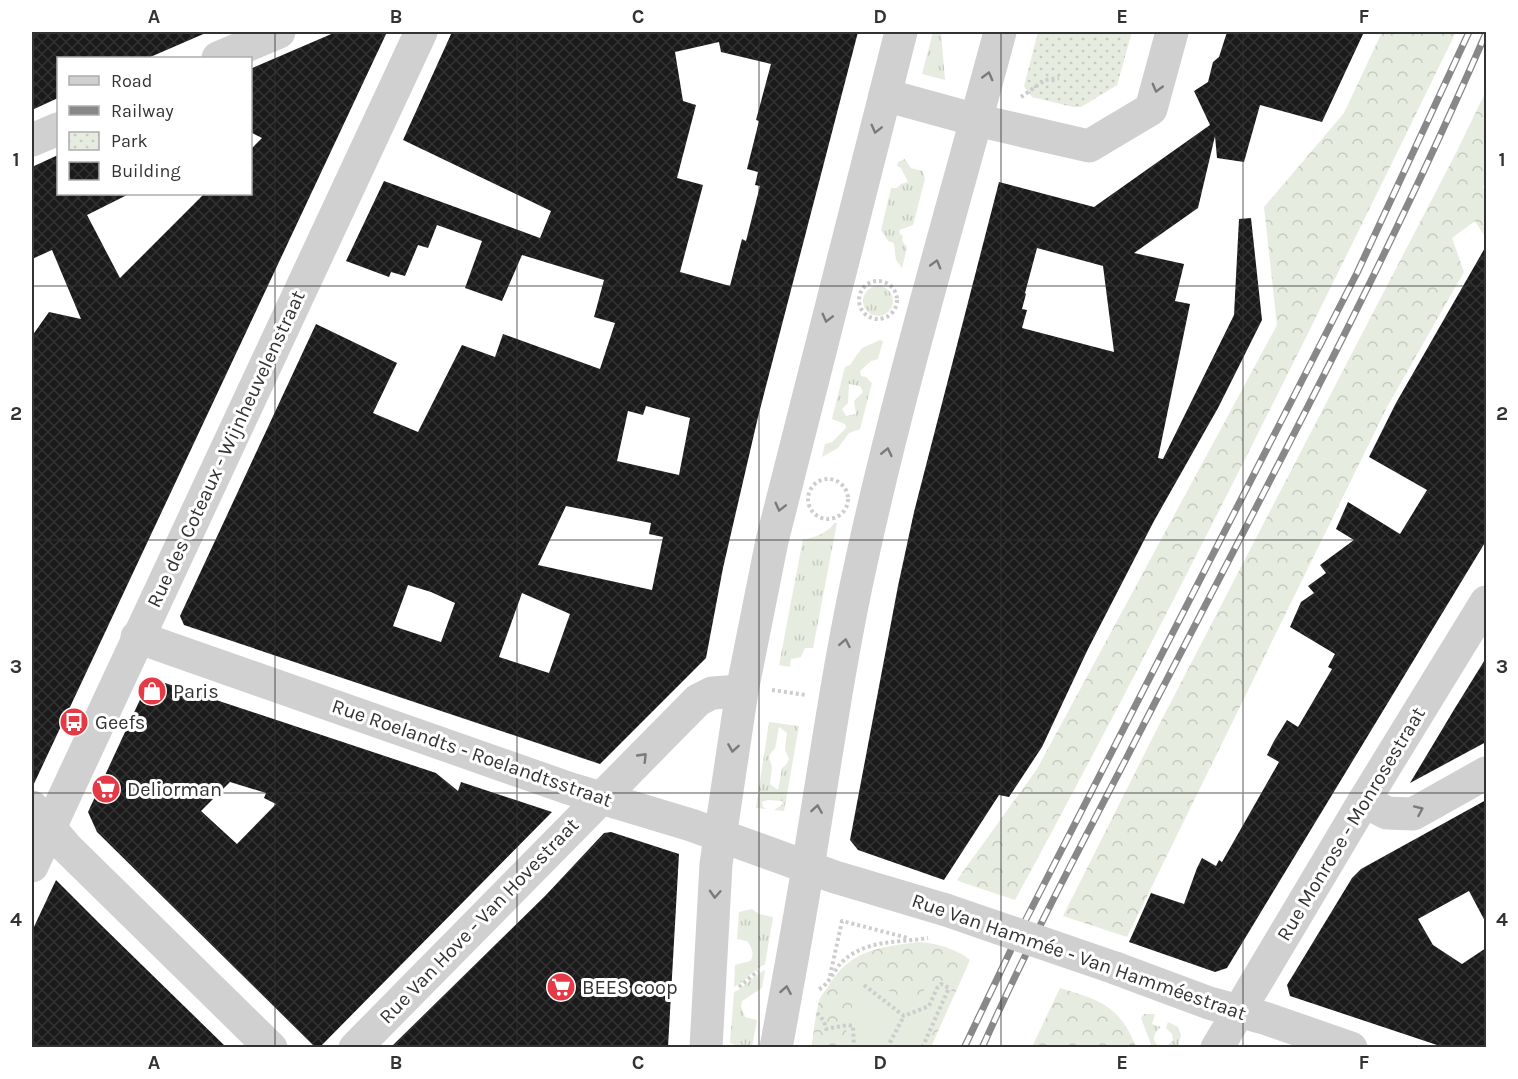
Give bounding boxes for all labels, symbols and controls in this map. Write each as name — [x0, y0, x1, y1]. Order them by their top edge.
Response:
text: A — [148, 5, 161, 28]
text: B — [390, 5, 402, 28]
text: C — [632, 5, 644, 28]
text: D — [873, 5, 887, 28]
text: E — [1116, 5, 1128, 28]
text: F — [1359, 5, 1370, 28]
legend — [57, 57, 252, 195]
text: Road — [111, 70, 152, 92]
one-way arrow — [981, 71, 993, 81]
one-way arrow — [1151, 83, 1164, 93]
text: Railway — [111, 100, 174, 122]
one-way arrow — [870, 124, 883, 134]
text: Park — [111, 130, 148, 152]
text: 1 — [12, 148, 20, 171]
text: 1 — [1498, 148, 1506, 171]
text: Building — [111, 160, 181, 182]
one-way arrow — [929, 259, 941, 269]
street label: Rue des Coteaux - Wijnheuvelenstraat — [142, 286, 310, 611]
one-way arrow — [822, 313, 835, 323]
text: 2 — [10, 402, 22, 425]
text: 2 — [1496, 402, 1508, 425]
one-way arrow — [879, 447, 892, 457]
one-way arrow — [775, 502, 788, 512]
one-way arrow — [838, 638, 851, 648]
text: 3 — [10, 655, 22, 678]
text: 3 — [1496, 655, 1508, 678]
shop icon: Paris — [136, 675, 168, 707]
place label: Paris — [173, 680, 219, 703]
street label: Rue Roelandts - Roelandtsstraat — [329, 694, 615, 812]
street label: Rue Monrose - Monrosestraat — [1272, 703, 1430, 945]
bus stop icon: Geefs — [58, 706, 90, 738]
place label: Geefs — [95, 711, 145, 734]
one-way arrow — [727, 744, 739, 753]
one-way arrow — [635, 753, 646, 764]
supermarket icon: Deliorman — [90, 773, 122, 805]
place label: Deliorman — [127, 778, 222, 801]
one-way arrow — [811, 804, 823, 814]
one-way arrow — [1412, 805, 1423, 817]
street label: Rue Van Hove - Van Hovestraat — [375, 813, 584, 1029]
one-way arrow — [708, 889, 721, 898]
street label: Rue Van Hammée - Van Hamméestraat — [909, 889, 1250, 1025]
text: 4 — [10, 908, 22, 931]
text: 4 — [1496, 908, 1508, 931]
supermarket icon: BEES coop — [545, 971, 577, 1003]
place label: BEES coop — [582, 976, 678, 999]
one-way arrow — [780, 985, 792, 995]
text: A — [148, 1051, 161, 1074]
text: B — [390, 1051, 402, 1074]
text: C — [632, 1051, 644, 1074]
text: D — [873, 1051, 887, 1074]
text: E — [1116, 1051, 1128, 1074]
text: F — [1359, 1051, 1370, 1074]

